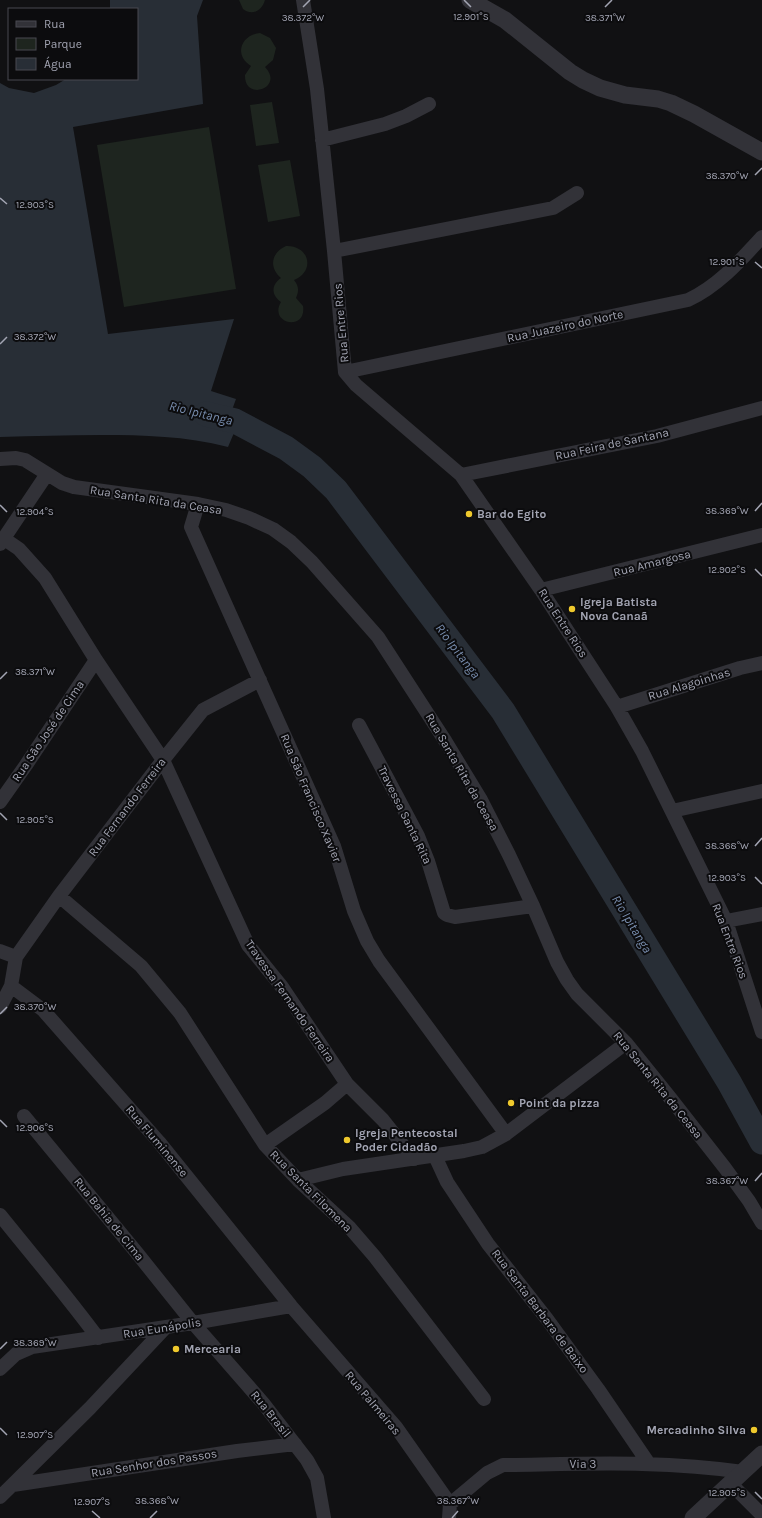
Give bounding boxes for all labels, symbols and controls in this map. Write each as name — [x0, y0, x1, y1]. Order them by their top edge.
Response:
legend — [8, 8, 138, 80]
text: 12.901°S — [453, 11, 489, 23]
text: 38.372°W — [282, 12, 324, 24]
text: 38.371°W — [585, 12, 625, 24]
text: Rua — [44, 17, 65, 31]
text: Parque — [44, 37, 82, 51]
text: Água — [44, 56, 72, 71]
text: 38.370°W — [706, 170, 748, 182]
text: 12.903°S — [16, 199, 54, 211]
text: 12.901°S — [709, 256, 745, 268]
street label: Rua Entre Rios — [331, 283, 351, 363]
street label: Rua Juazeiro do Norte — [506, 307, 624, 345]
text: 38.372°W — [14, 331, 56, 343]
water label: Rio Ipitanga — [168, 398, 235, 428]
street label: Rua Feira de Santana — [554, 425, 670, 463]
street label: Rua Santa Rita da Ceasa — [89, 483, 223, 517]
text: 38.369°W — [705, 505, 749, 517]
text: 12.904°S — [16, 506, 54, 518]
place label: Bar do Egito — [477, 507, 546, 521]
marker: Bar do Egito — [464, 509, 474, 519]
street label: Rua Amargosa — [612, 547, 692, 579]
text: 12.902°S — [708, 564, 746, 576]
street label: Rua Entre Rios — [535, 586, 591, 660]
place label: Igreja Batista Nova Canaã — [580, 595, 657, 623]
marker: Igreja Batista Nova Canaã — [567, 604, 577, 614]
water label: Rio Ipitanga — [433, 621, 484, 682]
street label: Rua Alagoinhas — [646, 665, 732, 703]
text: 38.371°W — [15, 666, 55, 678]
street label: Rua São José de Cima — [9, 678, 87, 784]
street label: Rua Santa Rita da Ceasa — [423, 711, 501, 833]
street label: Rua São Francisco Xavier — [278, 732, 345, 865]
street label: Rua Fernando Ferreira — [85, 755, 169, 859]
street label: Travessa Santa Rita — [375, 764, 435, 866]
text: 12.905°S — [16, 814, 54, 826]
text: 38.368°W — [705, 840, 749, 852]
text: 12.903°S — [708, 872, 746, 884]
water label: Rio Ipitanga — [609, 892, 655, 956]
street label: Rua Entre Rios — [709, 901, 751, 981]
street label: Travessa Fernando Ferreira — [242, 937, 338, 1065]
text: 38.370°W — [14, 1001, 56, 1013]
street label: Rua Santa Rita da Ceasa — [611, 1029, 705, 1141]
place label: Point da pizza — [519, 1096, 600, 1110]
marker: Point da pizza — [506, 1098, 516, 1108]
street label: Rua Fluminense — [123, 1102, 191, 1180]
text: 12.906°S — [16, 1122, 54, 1134]
place label: Igreja Pentecostal Poder Cidadão — [355, 1126, 458, 1154]
marker: Igreja Pentecostal Poder Cidadão — [342, 1135, 352, 1145]
street label: Rua Santa Filomena — [267, 1147, 355, 1235]
street label: Rua Bahia de Cima — [71, 1174, 147, 1264]
text: 38.367°W — [706, 1175, 748, 1187]
street label: Rua Santa Barbara de Baixo — [489, 1246, 591, 1376]
street label: Rua Eunápolis — [122, 1315, 202, 1341]
text: 38.369°W — [13, 1337, 57, 1349]
place label: Mercearia — [184, 1342, 241, 1356]
marker: Mercearia — [171, 1344, 181, 1354]
street label: Rua Palmeiras — [342, 1368, 404, 1438]
street label: Rua Brasil — [248, 1388, 294, 1440]
place label: Mercadinho Silva — [646, 1423, 746, 1437]
marker: Mercadinho Silva — [749, 1425, 759, 1435]
text: 12.907°S — [17, 1429, 53, 1441]
street label: Rua Senhor dos Passos — [90, 1446, 218, 1480]
street label: Via 3 — [570, 1457, 596, 1471]
text: 12.905°S — [708, 1487, 746, 1499]
text: 38.368°W — [135, 1495, 179, 1507]
text: 38.367°W — [437, 1495, 479, 1507]
text: 12.907°S — [74, 1496, 110, 1508]

